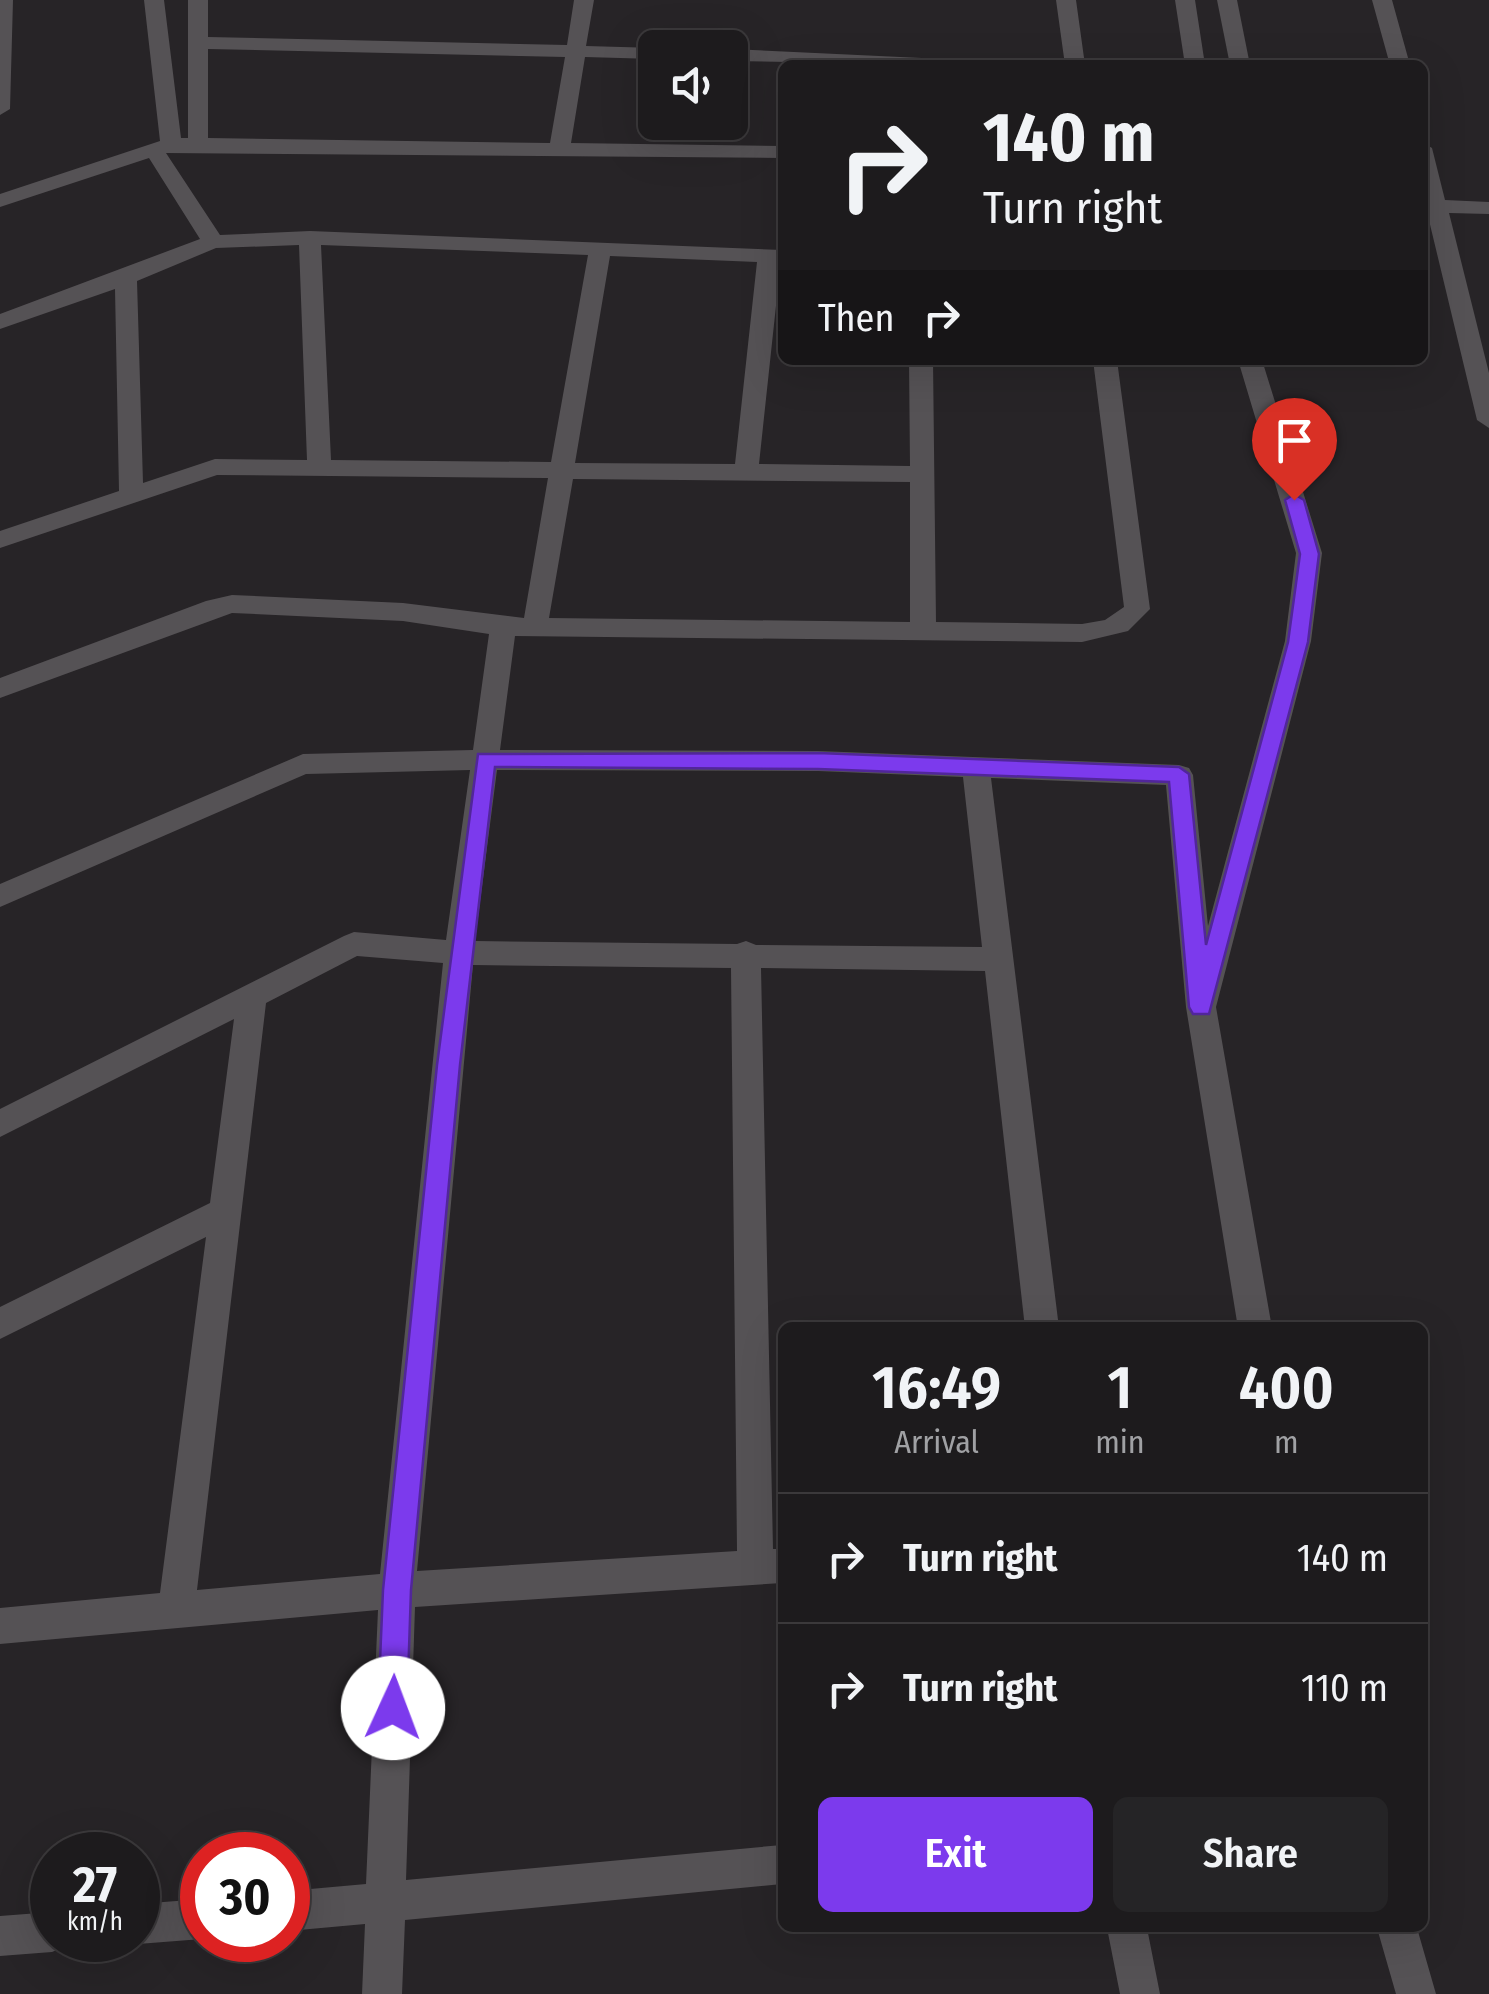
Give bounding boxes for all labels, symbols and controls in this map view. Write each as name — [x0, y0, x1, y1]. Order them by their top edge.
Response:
map controls — [638, 30, 748, 140]
button: sound — [638, 30, 748, 140]
text: 140 m — [983, 96, 1155, 180]
icon: right — [818, 100, 948, 230]
text: Turn right — [983, 181, 1162, 235]
icon: right — [914, 290, 969, 345]
text: Then — [818, 295, 894, 341]
pin — [1252, 398, 1337, 501]
icon: arrive — [1267, 413, 1322, 468]
text: 16:49 — [872, 1352, 1001, 1424]
text: 1 — [1107, 1352, 1132, 1424]
text: 400 — [1239, 1352, 1334, 1424]
text: Arrival — [894, 1423, 979, 1461]
text: min — [1095, 1423, 1145, 1461]
text: m — [1274, 1423, 1299, 1461]
icon: right — [818, 1531, 873, 1586]
text: Turn right — [903, 1535, 1057, 1581]
text: 140 m — [1297, 1535, 1388, 1581]
position arrow — [341, 1656, 445, 1760]
icon: right — [818, 1661, 873, 1716]
text: Turn right — [903, 1665, 1057, 1711]
text: 110 m — [1301, 1665, 1388, 1711]
button: Exit — [818, 1797, 1093, 1912]
button: Share — [1113, 1797, 1388, 1912]
speed limit sign: 30 — [180, 1832, 310, 1962]
text: 27 — [73, 1855, 117, 1915]
text: km/h — [67, 1907, 123, 1937]

